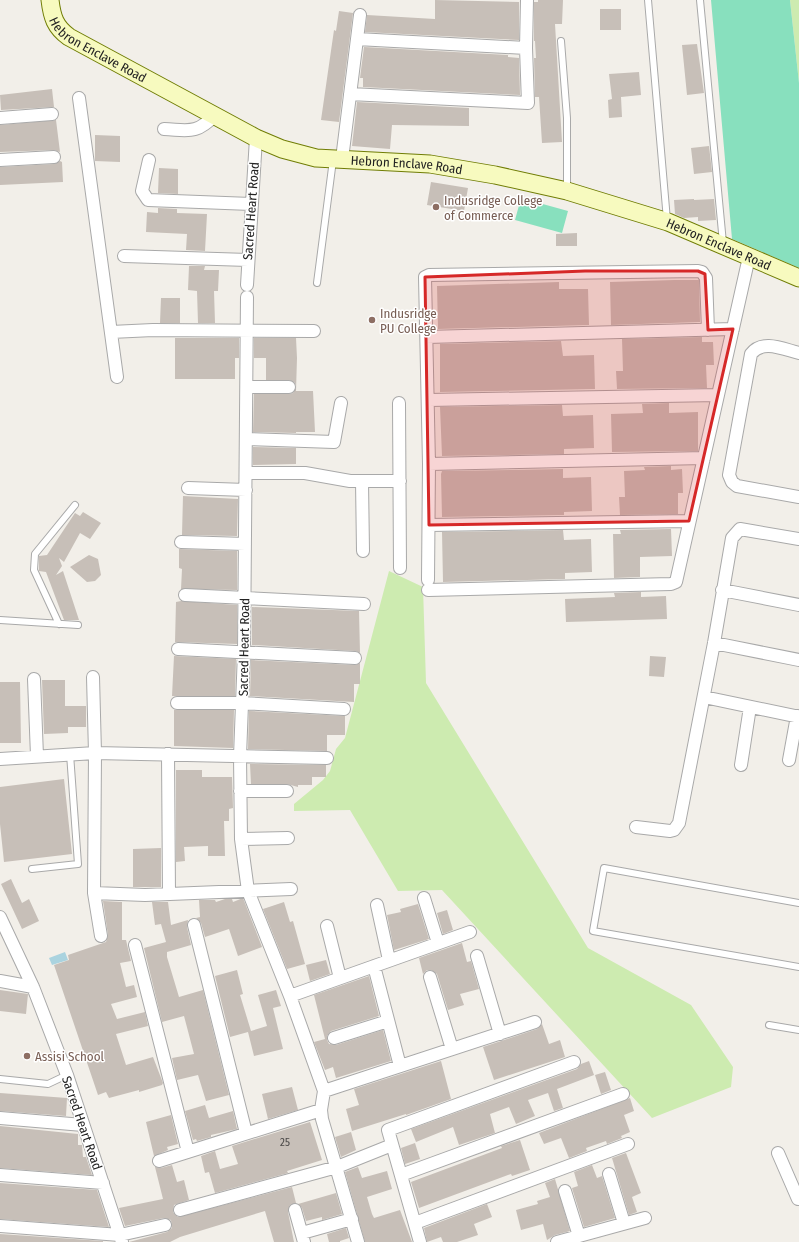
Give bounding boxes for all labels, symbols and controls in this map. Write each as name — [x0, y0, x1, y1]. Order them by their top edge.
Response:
street label: Hebron Enclave Road — [47, 14, 149, 85]
street label: Hebron Enclave Road — [350, 152, 464, 177]
street label: Sacred Heart Road — [240, 161, 262, 261]
place label: Indusridge College of Commerce — [444, 193, 542, 223]
marker: Indusridge College of Commerce — [431, 202, 441, 212]
street label: Hebron Enclave Road — [664, 215, 774, 273]
place label: Indusridge PU College — [380, 306, 437, 336]
marker: Indusridge PU College — [367, 315, 377, 325]
street label: Sacred Heart Road — [236, 598, 252, 696]
place label: Assisi School — [35, 1049, 105, 1064]
marker: Assisi School — [22, 1051, 32, 1061]
street label: Sacred Heart Road — [59, 1074, 105, 1172]
house number: 25 — [280, 1136, 290, 1149]

